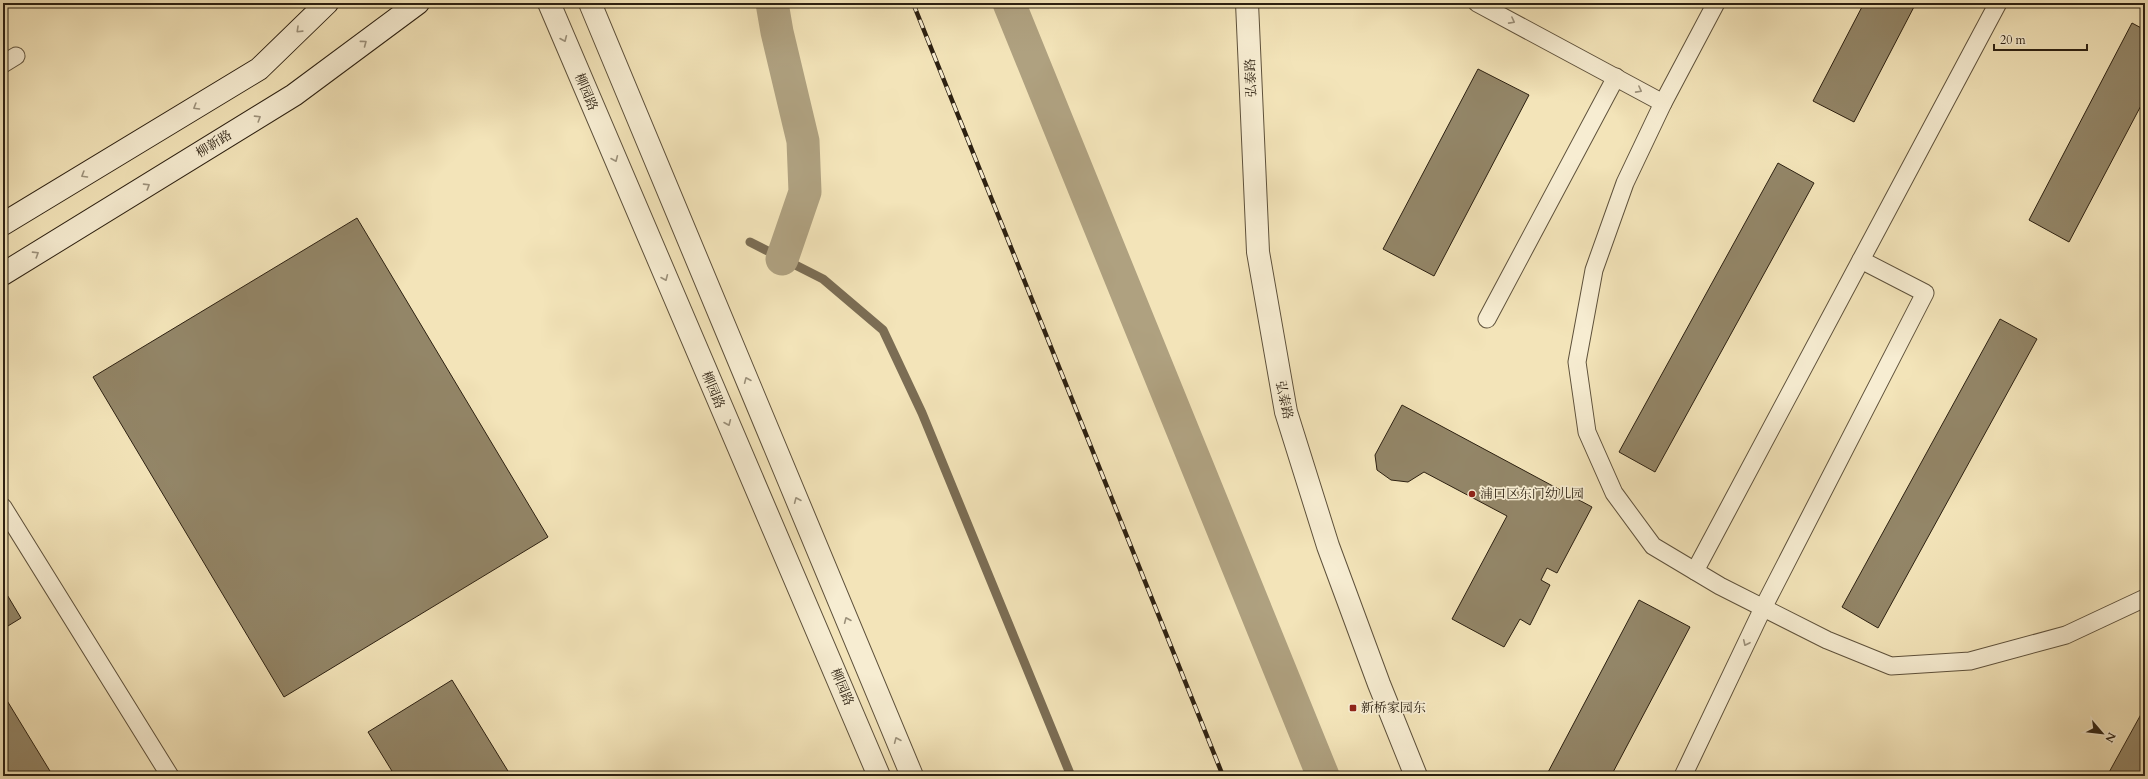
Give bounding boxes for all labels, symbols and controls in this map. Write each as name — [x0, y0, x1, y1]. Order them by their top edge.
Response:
one-way arrow — [1508, 17, 1515, 24]
one-way arrow — [296, 25, 304, 33]
scale bar — [1994, 26, 2087, 52]
text: 20 m — [2000, 32, 2027, 48]
one-way arrow — [559, 34, 567, 42]
one-way arrow — [360, 41, 367, 48]
street label: 弘泰路 — [1241, 58, 1261, 98]
street label: 柳园路 — [570, 71, 602, 113]
one-way arrow — [1634, 85, 1642, 92]
one-way arrow — [193, 103, 200, 110]
one-way arrow — [254, 115, 261, 122]
street label: 柳新路 — [193, 126, 235, 162]
one-way arrow — [610, 155, 618, 162]
one-way arrow — [81, 170, 88, 178]
one-way arrow — [143, 183, 150, 190]
one-way arrow — [32, 251, 39, 258]
one-way arrow — [661, 275, 669, 282]
street label: 柳园路 — [697, 369, 729, 411]
one-way arrow — [744, 377, 752, 385]
street label: 弘泰路 — [1271, 379, 1297, 421]
one-way arrow — [723, 419, 731, 427]
place label: 浦口区东门幼儿园 — [1480, 485, 1584, 503]
marker: 浦口区东门幼儿园 — [1467, 489, 1477, 499]
one-way arrow — [794, 497, 802, 504]
one-way arrow — [844, 617, 852, 624]
one-way arrow — [1743, 639, 1751, 646]
street label: 柳园路 — [826, 666, 858, 708]
place label: 新桥家园东 — [1361, 699, 1426, 717]
marker: 新桥家园东 — [1348, 703, 1358, 713]
north arrow — [2082, 713, 2122, 753]
text: N — [2101, 730, 2119, 746]
one-way arrow — [894, 737, 902, 744]

